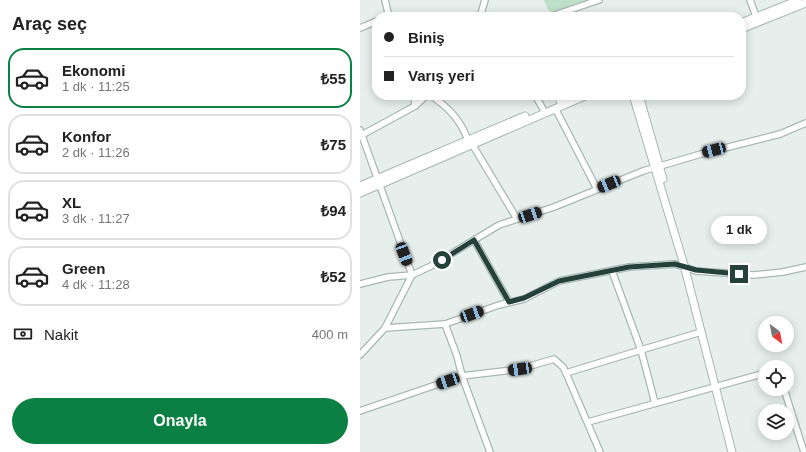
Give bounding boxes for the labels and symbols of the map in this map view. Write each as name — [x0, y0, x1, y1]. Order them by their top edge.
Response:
car — [701, 141, 727, 159]
car — [596, 174, 622, 194]
car — [517, 206, 543, 224]
callout: 1 dk — [711, 216, 767, 244]
car — [394, 241, 414, 267]
route start — [433, 251, 451, 269]
route end — [730, 265, 748, 283]
car — [459, 304, 485, 324]
north arrow — [758, 316, 794, 352]
car — [507, 361, 533, 377]
car — [435, 371, 461, 391]

